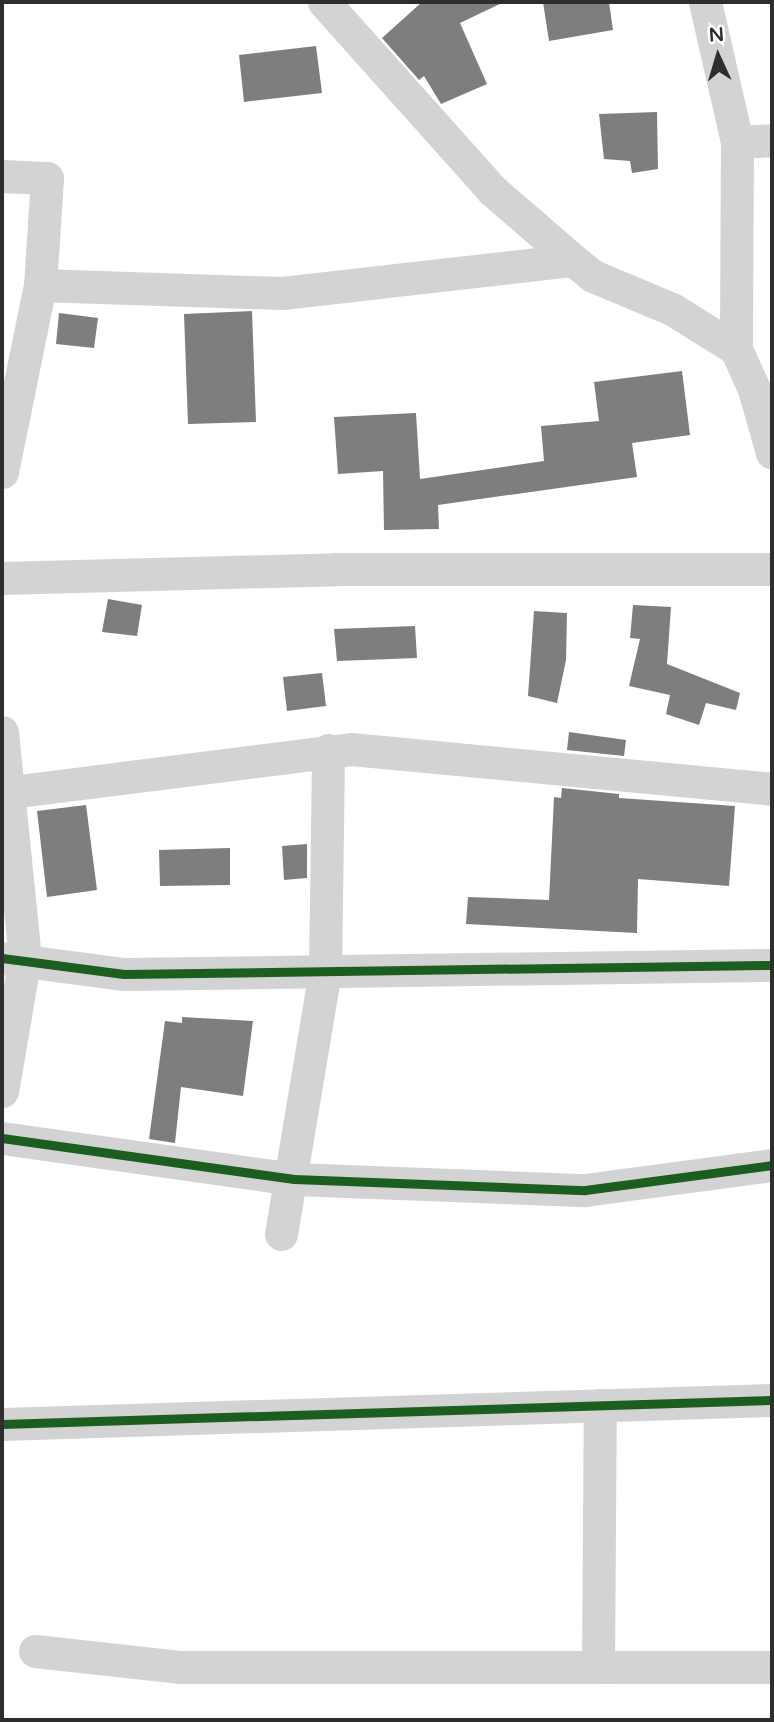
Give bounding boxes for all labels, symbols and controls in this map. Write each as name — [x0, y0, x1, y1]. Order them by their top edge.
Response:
north arrow — [683, 21, 753, 91]
text: N — [708, 24, 725, 47]

